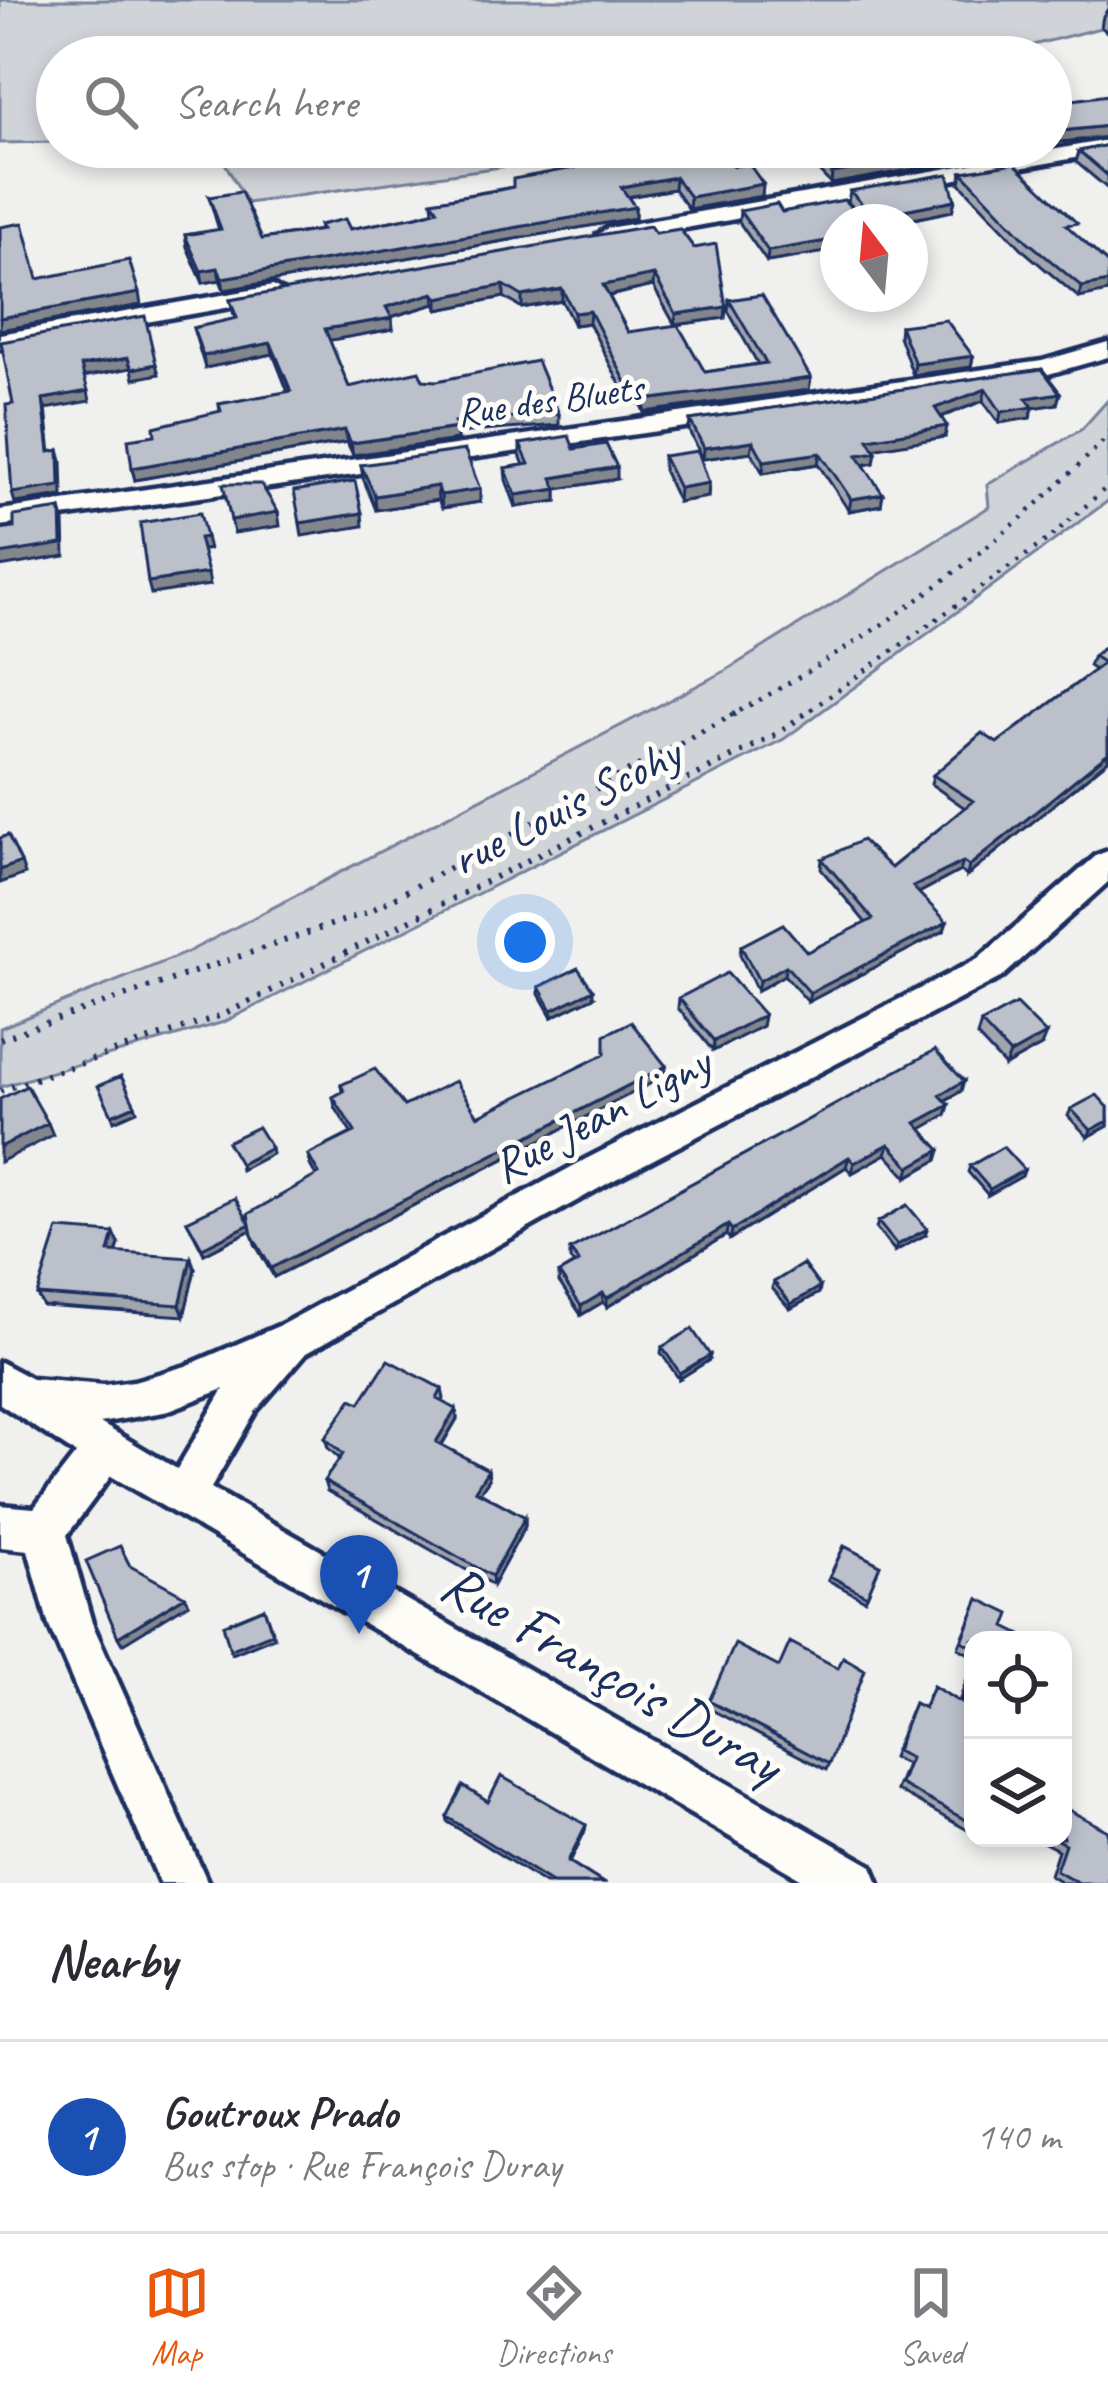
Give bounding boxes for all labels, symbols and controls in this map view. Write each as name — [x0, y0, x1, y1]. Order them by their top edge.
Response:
search box — [36, 36, 1072, 168]
icon: search — [78, 69, 144, 135]
text: Search here — [174, 74, 357, 131]
north arrow — [820, 204, 928, 312]
street label: Rue des Bluets — [454, 362, 649, 437]
street label: rue Louis Scohy — [440, 721, 693, 889]
your location — [495, 912, 555, 972]
street label: Rue Jean Ligny — [482, 1030, 723, 1196]
pin: 1 — [320, 1535, 398, 1634]
street label: Rue François Duray — [429, 1547, 799, 1802]
map controls — [964, 1631, 1072, 1847]
button: locate — [964, 1631, 1072, 1739]
button: layers — [964, 1739, 1072, 1847]
text: Nearby — [48, 1929, 176, 1993]
text: Goutroux Prado — [162, 2084, 398, 2141]
text: 1 — [78, 2112, 96, 2161]
text: 140 m — [976, 2112, 1060, 2161]
text: Bus stop · Rue François Duray — [162, 2141, 561, 2190]
tab: Map — [144, 2260, 210, 2374]
tab: Directions — [497, 2260, 611, 2374]
tab: Saved — [898, 2260, 964, 2374]

